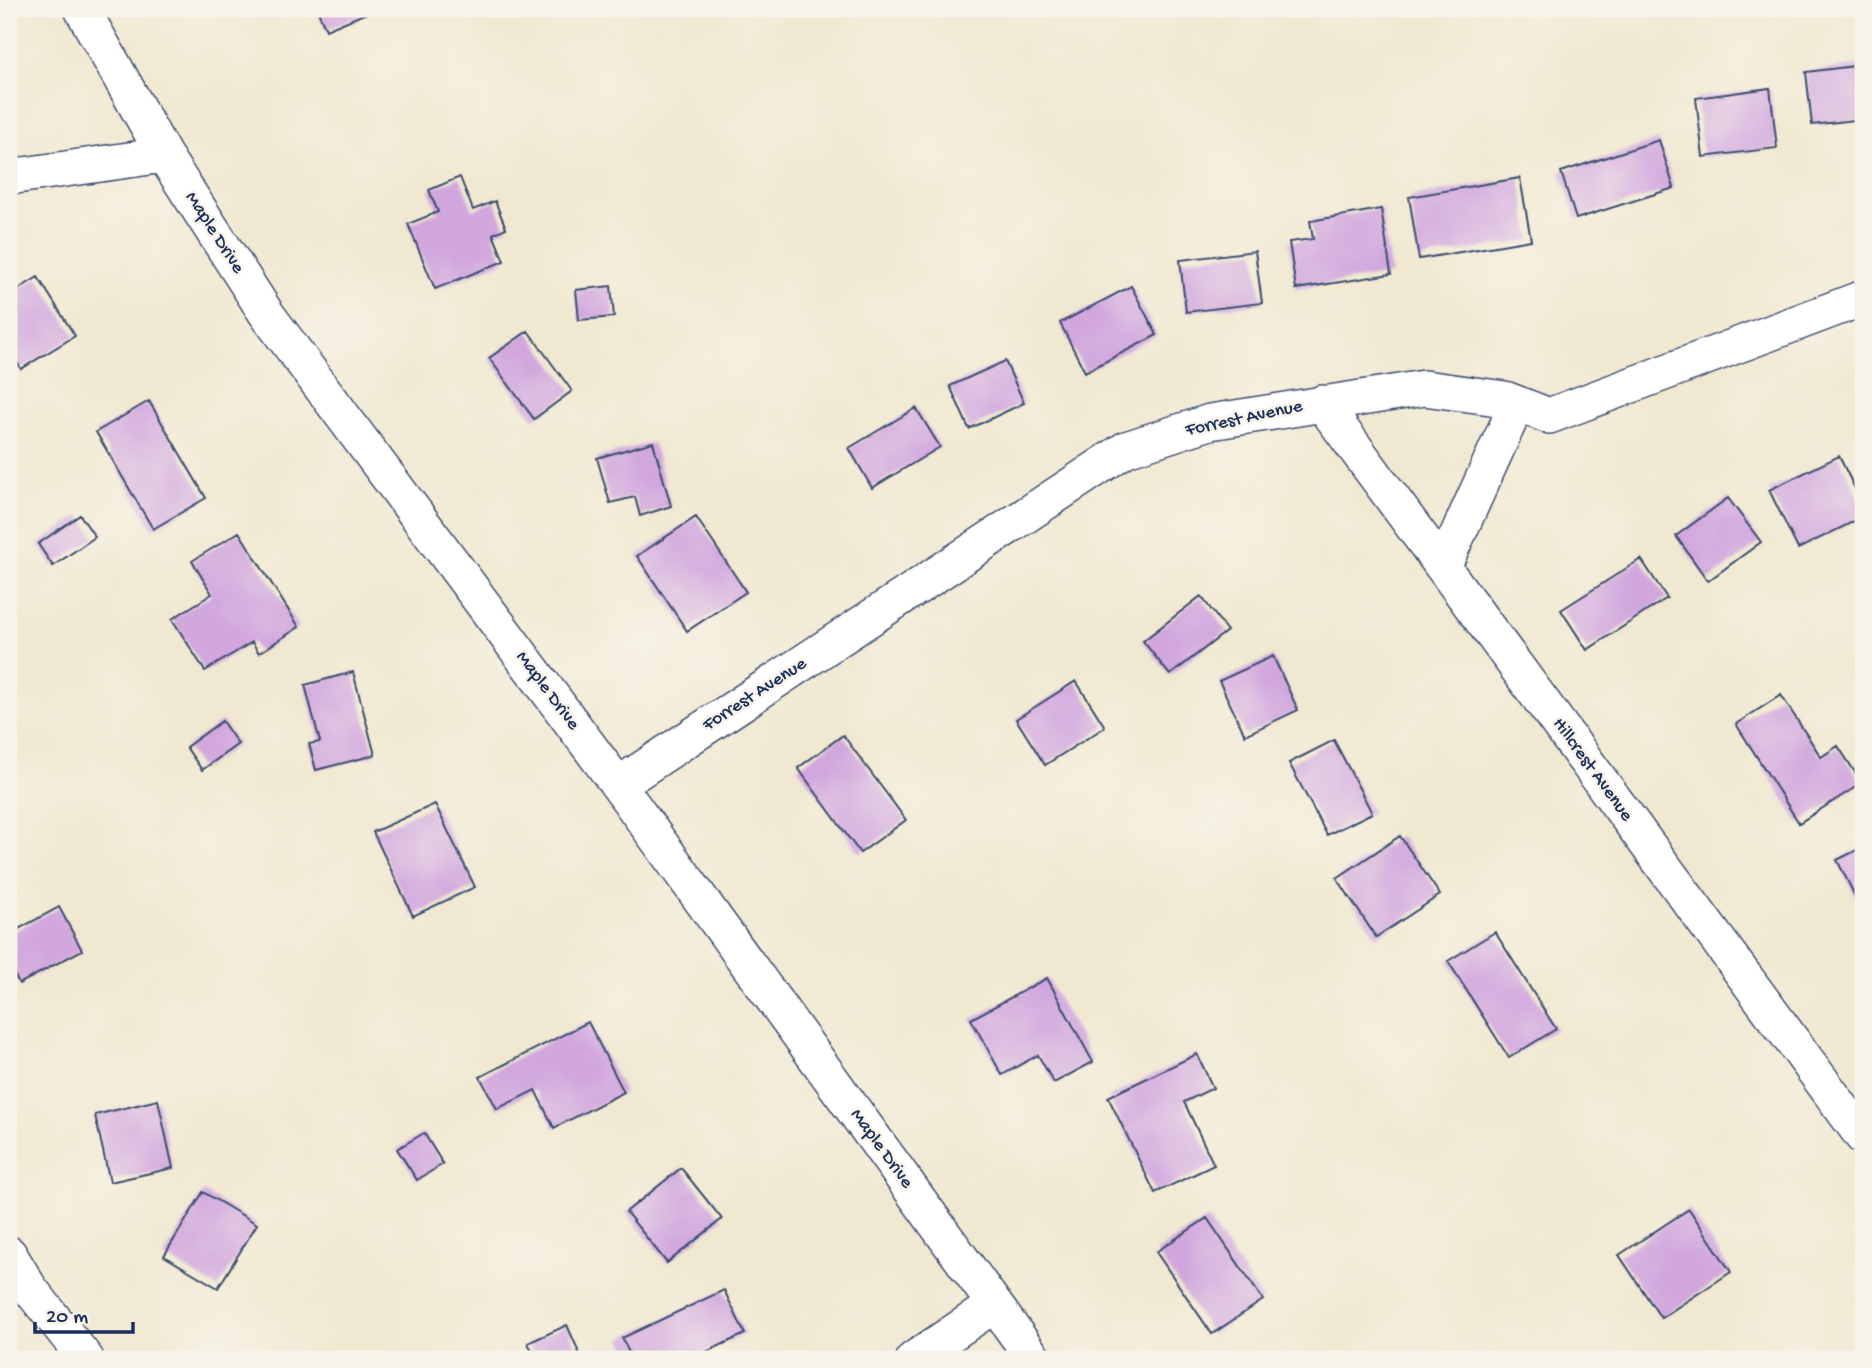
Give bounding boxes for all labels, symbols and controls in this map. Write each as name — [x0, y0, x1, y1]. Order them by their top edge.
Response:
street label: Maple Drive — [179, 188, 249, 278]
street label: Forrest Avenue — [1182, 395, 1305, 443]
street label: Maple Drive — [510, 647, 584, 735]
street label: Forrest Avenue — [698, 653, 811, 738]
street label: Hillcrest Avenue — [1547, 714, 1637, 827]
street label: Maple Drive — [844, 1105, 918, 1194]
scale bar — [35, 1291, 133, 1335]
text: 20 m — [46, 1306, 88, 1331]

